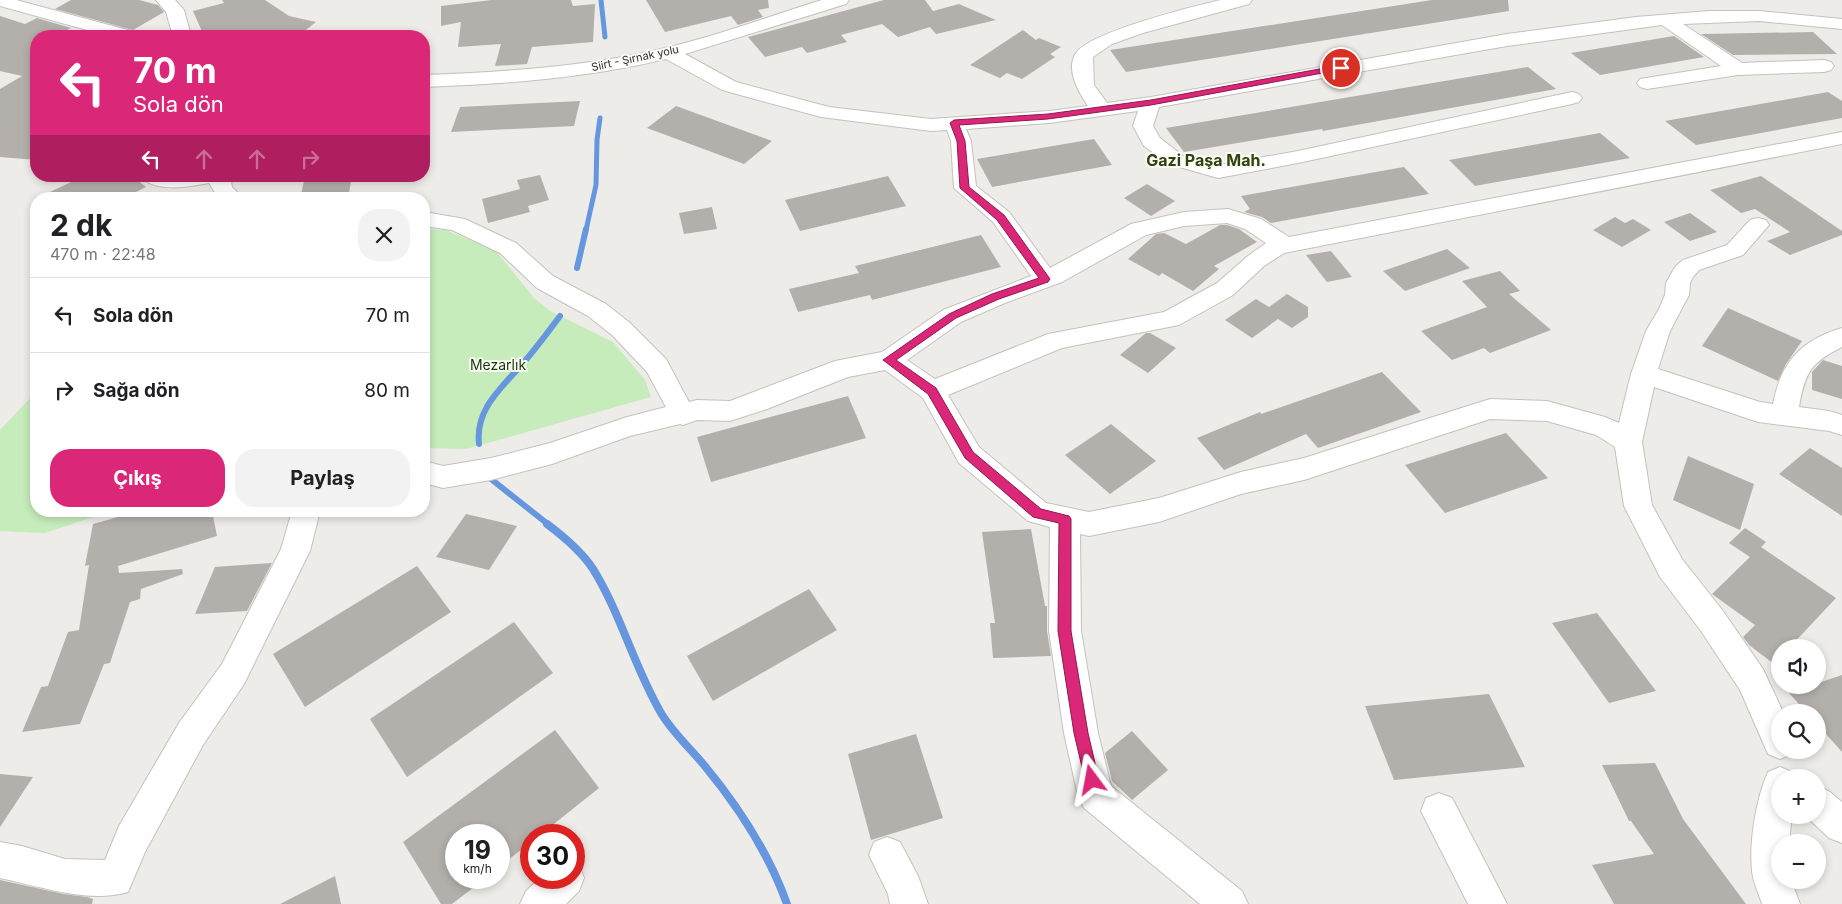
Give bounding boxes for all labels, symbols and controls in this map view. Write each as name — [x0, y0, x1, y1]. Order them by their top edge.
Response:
street label: Siirt - Şırnak yolu — [590, 42, 680, 74]
pin — [1320, 47, 1362, 89]
text: 70 m — [133, 49, 217, 91]
icon: left — [50, 50, 115, 115]
icon: arrive — [1327, 54, 1355, 82]
text: Sola dön — [133, 91, 224, 117]
icon: left — [137, 145, 165, 173]
icon: ahead — [190, 145, 218, 173]
icon: ahead — [243, 145, 271, 173]
icon: right — [296, 145, 324, 173]
district label: Gazi Paşa Mah. — [1146, 150, 1266, 170]
text: 2 dk — [50, 207, 112, 243]
button: close — [358, 209, 410, 261]
text: 470 m · 22:48 — [50, 244, 156, 264]
icon: left — [50, 301, 78, 329]
text: Sola dön — [93, 304, 173, 327]
text: 70 m — [366, 304, 410, 327]
park label: Mezarlık — [470, 356, 526, 373]
icon: right — [50, 376, 78, 404]
text: Sağa dön — [93, 379, 179, 402]
text: 80 m — [364, 379, 410, 402]
button: Çıkış — [50, 449, 225, 507]
button: Paylaş — [235, 449, 410, 507]
map controls — [1771, 639, 1826, 889]
button: sound — [1771, 639, 1826, 694]
button: search — [1771, 704, 1826, 759]
position arrow — [1065, 753, 1117, 805]
button: + — [1771, 769, 1826, 824]
speed limit sign: 30 — [520, 824, 585, 889]
button: − — [1771, 834, 1826, 889]
text: 19 — [464, 835, 491, 865]
text: km/h — [463, 861, 492, 876]

